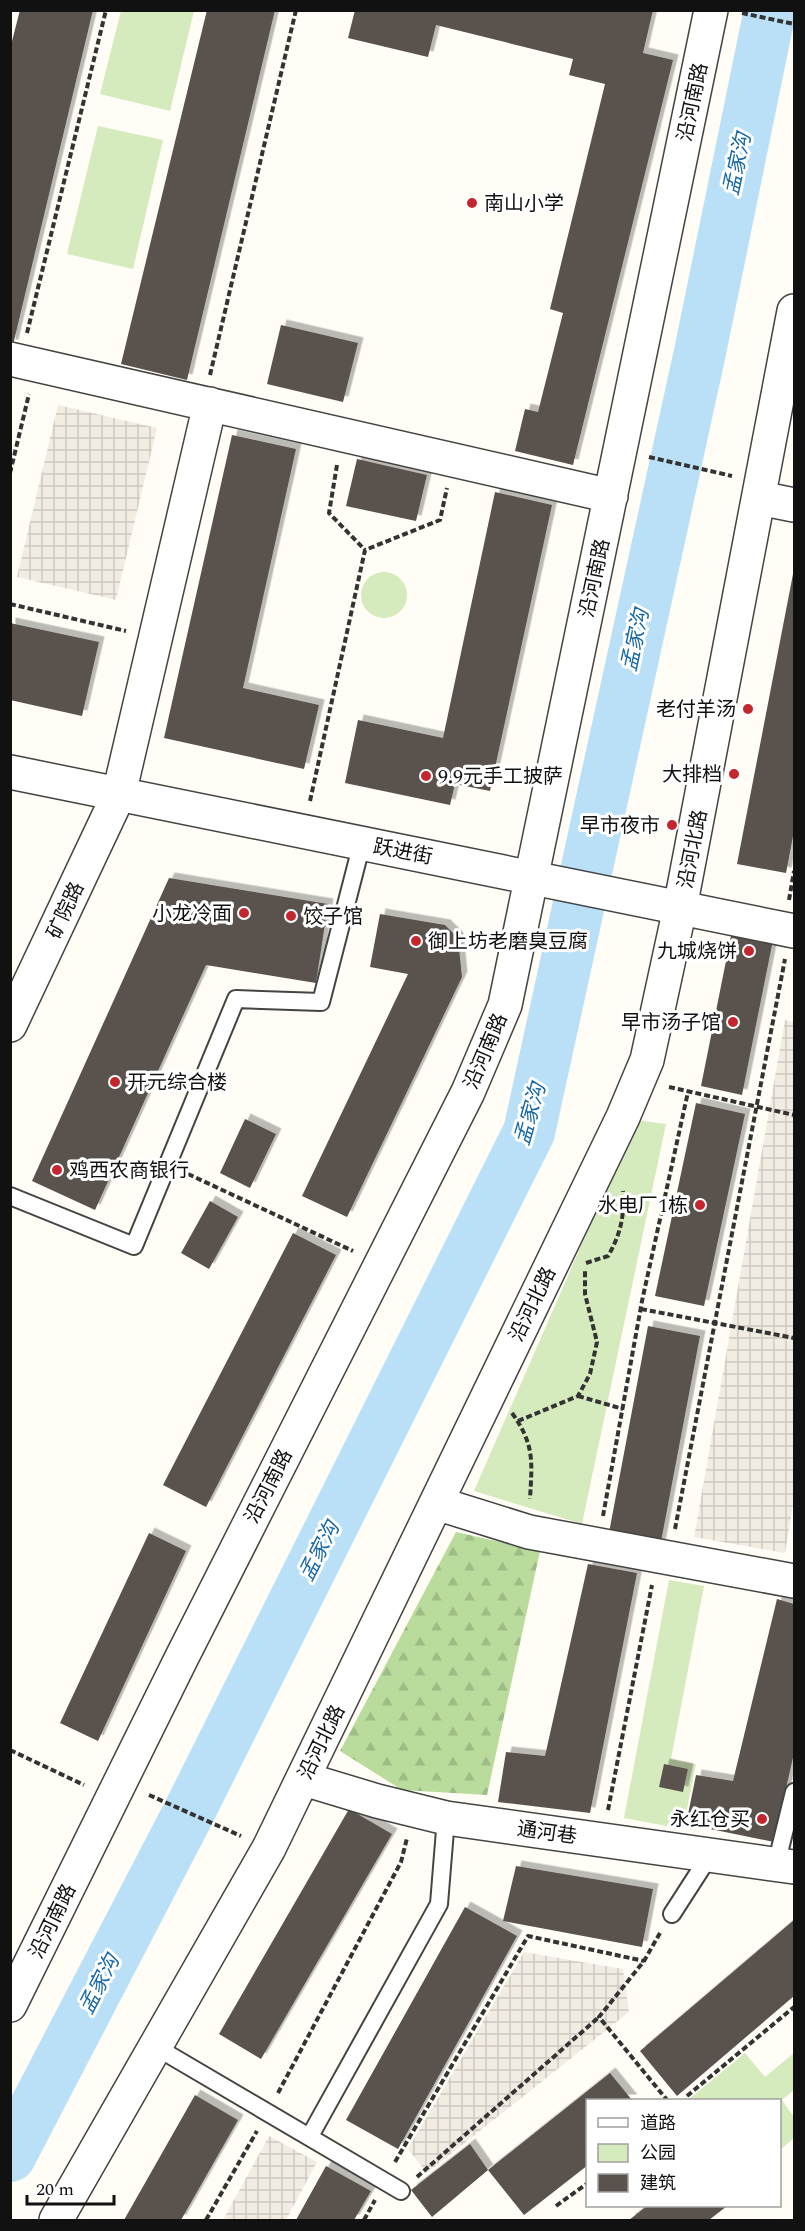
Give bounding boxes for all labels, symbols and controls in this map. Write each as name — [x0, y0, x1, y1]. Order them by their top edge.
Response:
street label: 沿河南路 — [670, 60, 716, 144]
water label: 孟家沟 — [716, 128, 761, 198]
place label: 南山小学 — [484, 189, 564, 219]
marker: 南山小学 — [465, 196, 479, 210]
street label: 沿河南路 — [572, 536, 618, 620]
water label: 孟家沟 — [614, 604, 659, 674]
place label: 老付羊汤 — [656, 695, 736, 725]
marker: 老付羊汤 — [741, 702, 755, 716]
place label: 大排档 — [662, 760, 722, 790]
place label: 9.9元手工披萨 — [438, 762, 563, 792]
marker: 大排档 — [727, 767, 741, 781]
marker: 9.9元手工披萨 — [419, 769, 433, 783]
street label: 沿河北路 — [671, 807, 715, 891]
place label: 早市夜市 — [580, 811, 660, 841]
marker: 早市夜市 — [665, 818, 679, 832]
street label: 跃进街 — [370, 832, 435, 872]
street label: 矿院路 — [40, 877, 92, 944]
place label: 小龙冷面 — [152, 899, 232, 929]
place label: 饺子馆 — [303, 902, 363, 932]
marker: 小龙冷面 — [237, 906, 251, 920]
marker: 饺子馆 — [284, 909, 298, 923]
place label: 御上坊老磨臭豆腐 — [428, 927, 588, 957]
marker: 御上坊老磨臭豆腐 — [409, 934, 423, 948]
place label: 九城烧饼 — [657, 937, 737, 967]
marker: 九城烧饼 — [742, 944, 756, 958]
place label: 早市汤子馆 — [621, 1008, 721, 1038]
street label: 沿河南路 — [456, 1009, 515, 1094]
marker: 早市汤子馆 — [726, 1015, 740, 1029]
place label: 开元综合楼 — [127, 1068, 227, 1098]
marker: 开元综合楼 — [108, 1075, 122, 1089]
water label: 孟家沟 — [507, 1078, 556, 1149]
place label: 鸡西农商银行 — [69, 1156, 189, 1186]
marker: 鸡西农商银行 — [50, 1163, 64, 1177]
place label: 水电厂1栋 — [598, 1191, 688, 1221]
marker: 水电厂1栋 — [693, 1198, 707, 1212]
street label: 沿河北路 — [502, 1262, 564, 1347]
street label: 沿河南路 — [237, 1444, 300, 1529]
water label: 孟家沟 — [291, 1514, 349, 1587]
street label: 沿河北路 — [291, 1700, 353, 1785]
place label: 永红仓买 — [670, 1805, 750, 1835]
marker: 永红仓买 — [755, 1812, 769, 1826]
street label: 通河巷 — [515, 1814, 579, 1852]
street label: 沿河南路 — [22, 1879, 84, 1964]
water label: 孟家沟 — [71, 1947, 129, 2020]
legend — [586, 2099, 781, 2207]
text: 道路 — [640, 2110, 676, 2137]
text: 公园 — [640, 2140, 676, 2167]
scale bar — [27, 2168, 114, 2206]
text: 建筑 — [640, 2170, 676, 2197]
text: 20 m — [36, 2176, 74, 2203]

